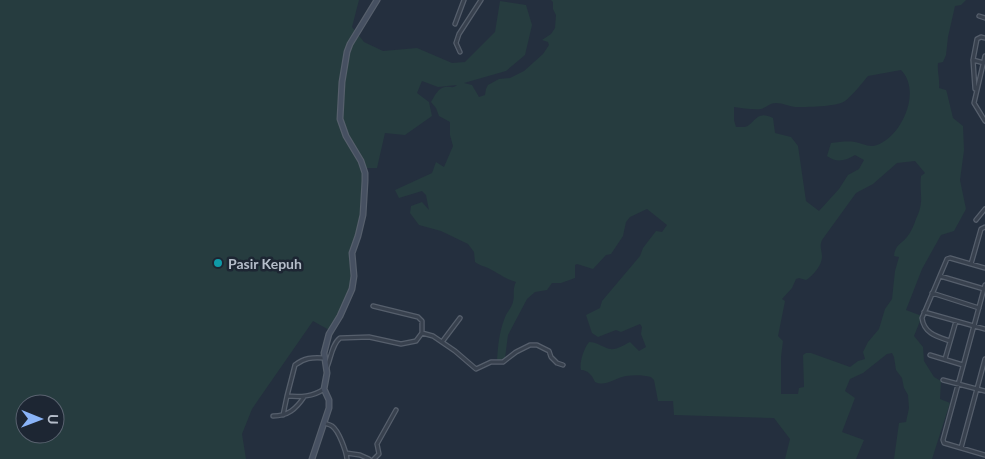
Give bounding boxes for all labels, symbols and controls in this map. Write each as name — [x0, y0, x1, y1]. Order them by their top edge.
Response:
place label: Pasir Kepuh — [228, 255, 302, 272]
marker: Pasir Kepuh — [212, 257, 224, 269]
north arrow — [15, 394, 65, 444]
text: U — [45, 414, 62, 425]

